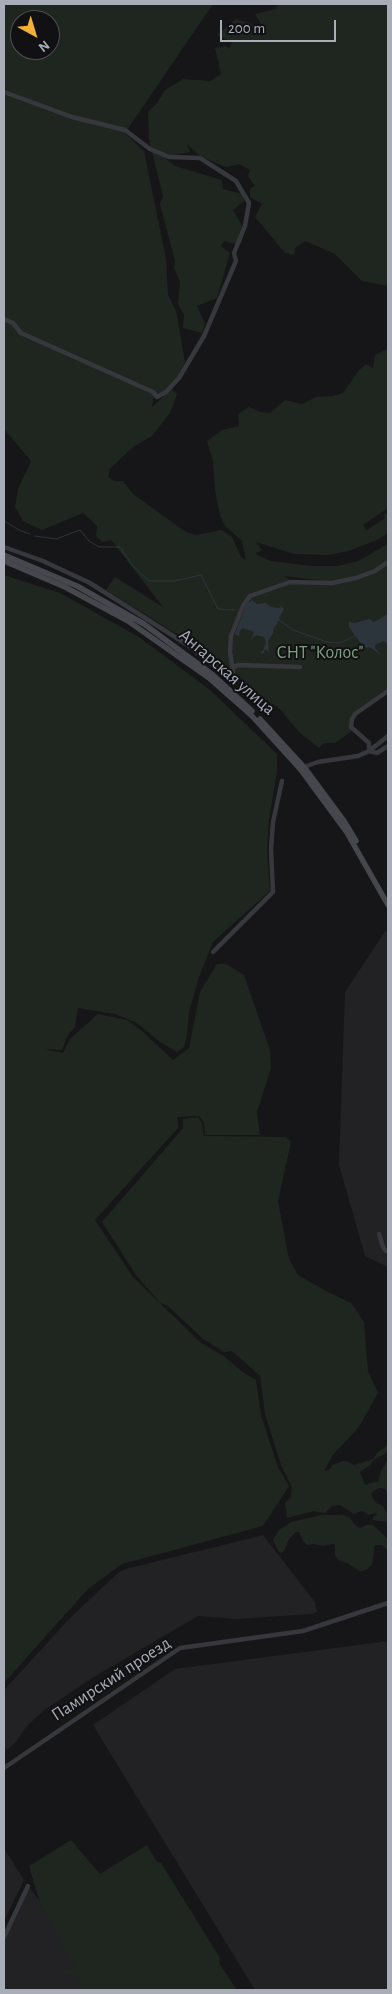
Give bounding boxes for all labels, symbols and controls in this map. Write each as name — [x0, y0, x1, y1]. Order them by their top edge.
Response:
north arrow — [10, 10, 60, 60]
scale bar — [222, 10, 338, 42]
text: 200 m — [228, 21, 265, 36]
text: N — [36, 37, 52, 54]
street label: Ангарская улица — [174, 624, 280, 720]
park label: СНТ "Колос" — [276, 642, 364, 664]
street label: Памирский проезд — [47, 1632, 175, 1726]

